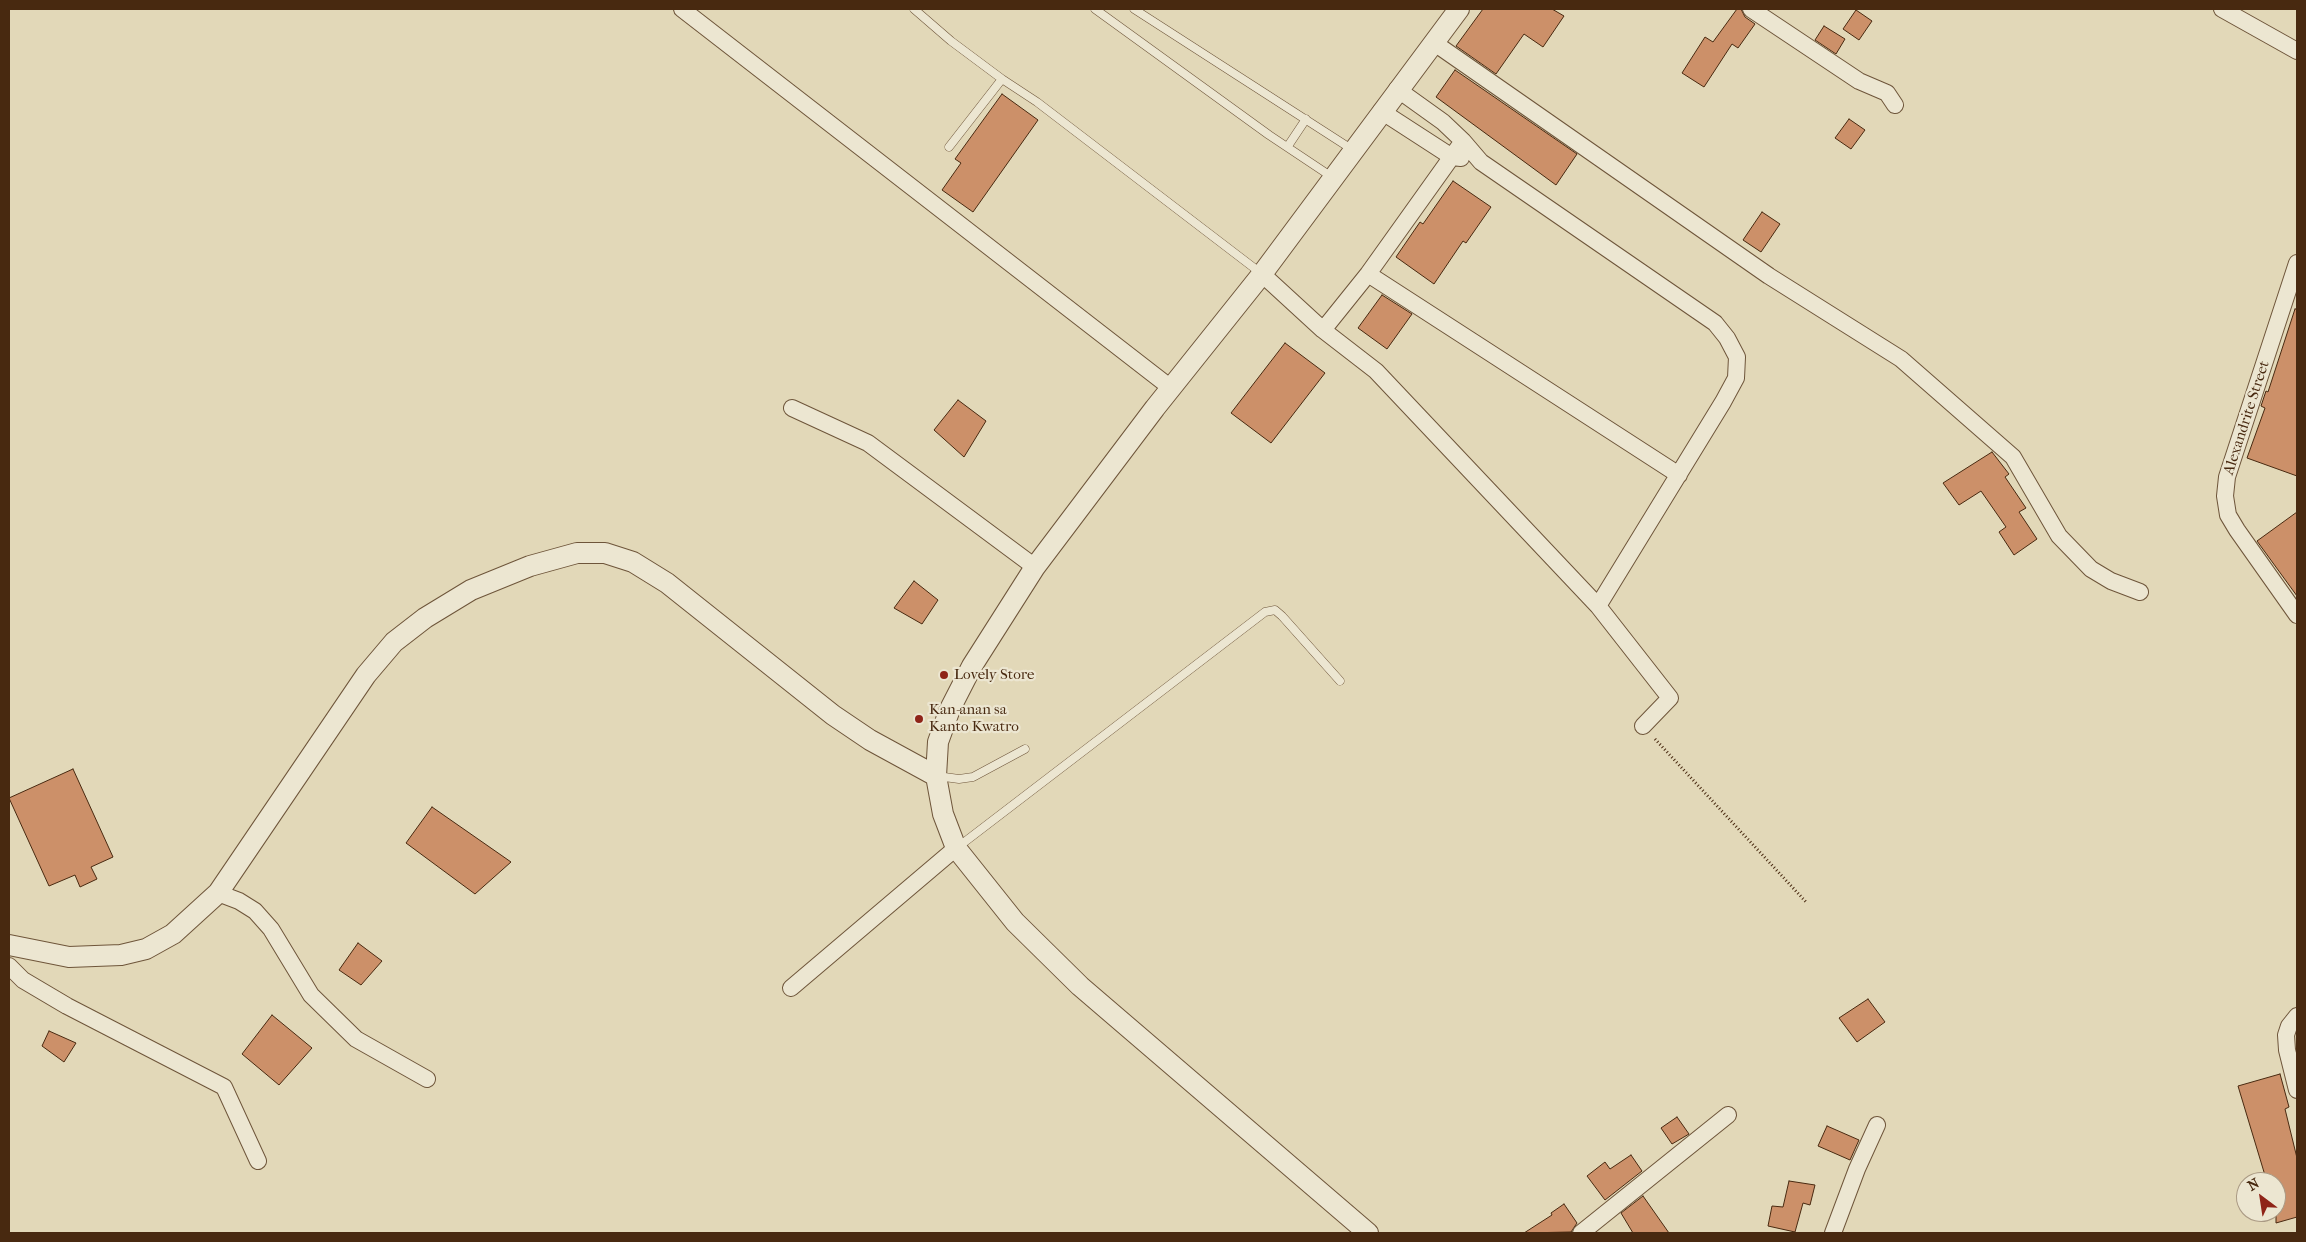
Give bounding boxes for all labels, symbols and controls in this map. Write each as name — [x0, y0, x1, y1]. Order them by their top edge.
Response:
street label: Alexandrite Street — [2220, 359, 2274, 477]
place label: Lovely Store — [954, 666, 1034, 684]
marker: Lovely Store — [938, 669, 950, 681]
place label: Kan-anan sa Kanto Kwatro — [929, 701, 1019, 736]
marker: Kan-anan sa Kanto Kwatro — [913, 713, 925, 725]
north arrow — [2236, 1172, 2286, 1222]
text: N — [2245, 1175, 2262, 1195]

